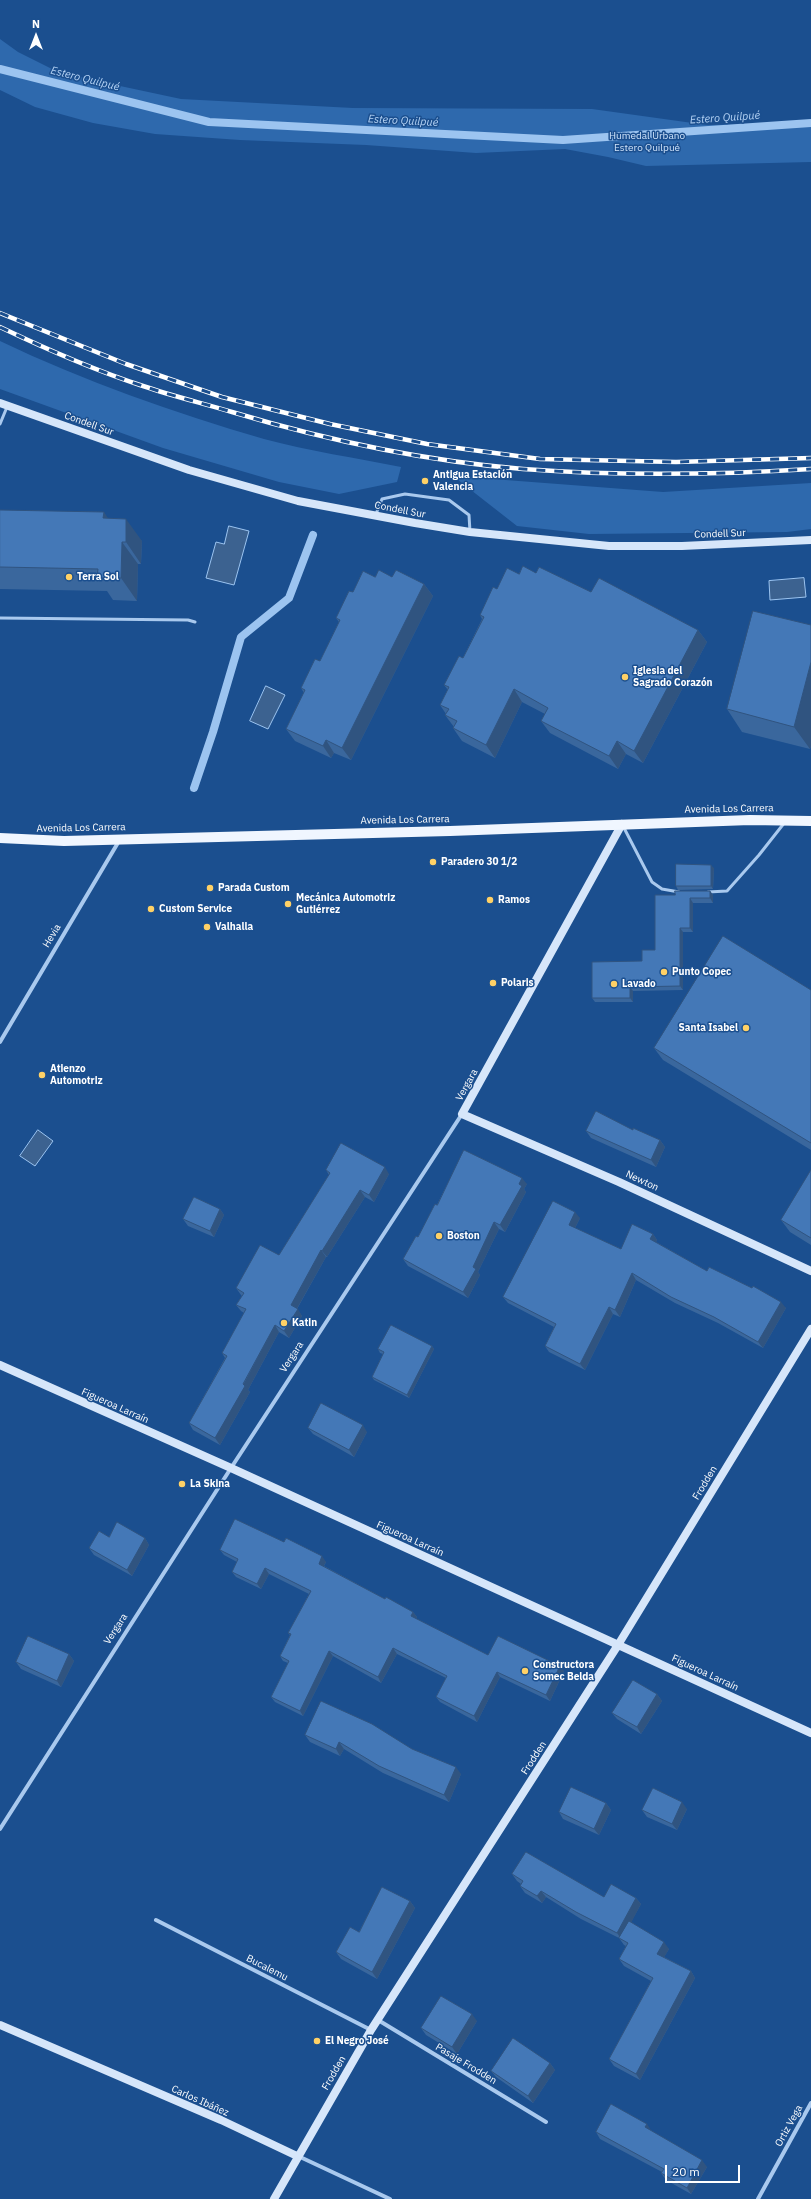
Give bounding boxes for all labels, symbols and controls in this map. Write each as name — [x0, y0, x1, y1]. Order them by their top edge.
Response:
north arrow — [16, 16, 56, 56]
text: N — [32, 17, 40, 31]
water label: Estero Quilpué — [49, 64, 121, 94]
water label: Estero Quilpué — [689, 109, 761, 127]
water label: Estero Quilpué — [367, 113, 439, 129]
park label: Humedal Urbano Estero Quilpué — [609, 130, 685, 154]
street label: Condell Sur — [63, 410, 115, 438]
place label: Antigua Estación Valencia — [433, 469, 512, 492]
marker: Antigua Estación Valencia — [420, 476, 430, 486]
street label: Condell Sur — [373, 499, 427, 521]
street label: Condell Sur — [694, 527, 746, 541]
place label: Terra Sol — [77, 571, 119, 583]
marker: Terra Sol — [64, 572, 74, 582]
place label: Iglesia del Sagrado Corazón — [633, 665, 713, 688]
marker: Iglesia del Sagrado Corazón — [620, 672, 630, 682]
street label: Avenida Los Carrera — [684, 802, 774, 816]
street label: Avenida Los Carrera — [360, 813, 450, 827]
street label: Avenida Los Carrera — [36, 821, 126, 835]
place label: Paradero 30 1/2 — [441, 856, 517, 868]
marker: Paradero 30 1/2 — [428, 857, 438, 867]
place label: Parada Custom — [218, 882, 290, 894]
marker: Parada Custom — [205, 883, 215, 893]
place label: Mecánica Automotriz Gutiérrez — [296, 892, 395, 916]
place label: Ramos — [498, 894, 530, 906]
marker: Ramos — [485, 895, 495, 905]
marker: Mecánica Automotriz Gutiérrez — [283, 899, 293, 909]
place label: Custom Service — [159, 903, 232, 915]
marker: Custom Service — [146, 904, 156, 914]
place label: Valhalla — [215, 921, 253, 933]
street label: Hevia — [40, 922, 64, 950]
marker: Valhalla — [202, 922, 212, 932]
place label: Punto Copec — [672, 966, 731, 978]
marker: Punto Copec — [659, 967, 669, 977]
place label: Polaris — [501, 977, 534, 989]
marker: Polaris — [488, 978, 498, 988]
place label: Lavado — [622, 978, 656, 990]
marker: Lavado — [609, 979, 619, 989]
place label: Santa Isabel — [679, 1022, 738, 1034]
marker: Santa Isabel — [741, 1023, 751, 1033]
place label: Atienzo Automotriz — [50, 1063, 103, 1086]
street label: Vergara — [453, 1067, 481, 1103]
marker: Atienzo Automotriz — [37, 1070, 47, 1080]
street label: Newton — [624, 1168, 660, 1194]
place label: Boston — [447, 1230, 480, 1242]
marker: Boston — [434, 1231, 444, 1241]
place label: Katin — [292, 1317, 317, 1329]
marker: Katin — [279, 1318, 289, 1328]
street label: Vergara — [278, 1339, 306, 1375]
street label: Figueroa Larraín — [79, 1386, 151, 1426]
street label: Frodden — [690, 1464, 720, 1502]
place label: La Skina — [190, 1478, 230, 1490]
marker: La Skina — [177, 1479, 187, 1489]
street label: Figueroa Larraín — [374, 1519, 446, 1559]
street label: Vergara — [102, 1611, 130, 1647]
street label: Figueroa Larraín — [670, 1652, 740, 1694]
place label: Constructora Somec Belda — [533, 1659, 594, 1682]
marker: Constructora Somec Belda — [520, 1666, 530, 1676]
street label: Frodden — [519, 1739, 549, 1777]
street label: Bucalemu — [244, 1952, 290, 1984]
place label: El Negro José — [325, 2035, 389, 2047]
marker: El Negro José — [312, 2036, 322, 2046]
street label: Pasaje Frodden — [433, 2041, 499, 2087]
street label: Frodden — [319, 2054, 349, 2092]
street label: Carlos Ibáñez — [169, 2083, 231, 2119]
street label: Ortiz Vega — [773, 2103, 805, 2149]
scale bar — [667, 2157, 742, 2183]
text: 20 m — [672, 2164, 700, 2179]

